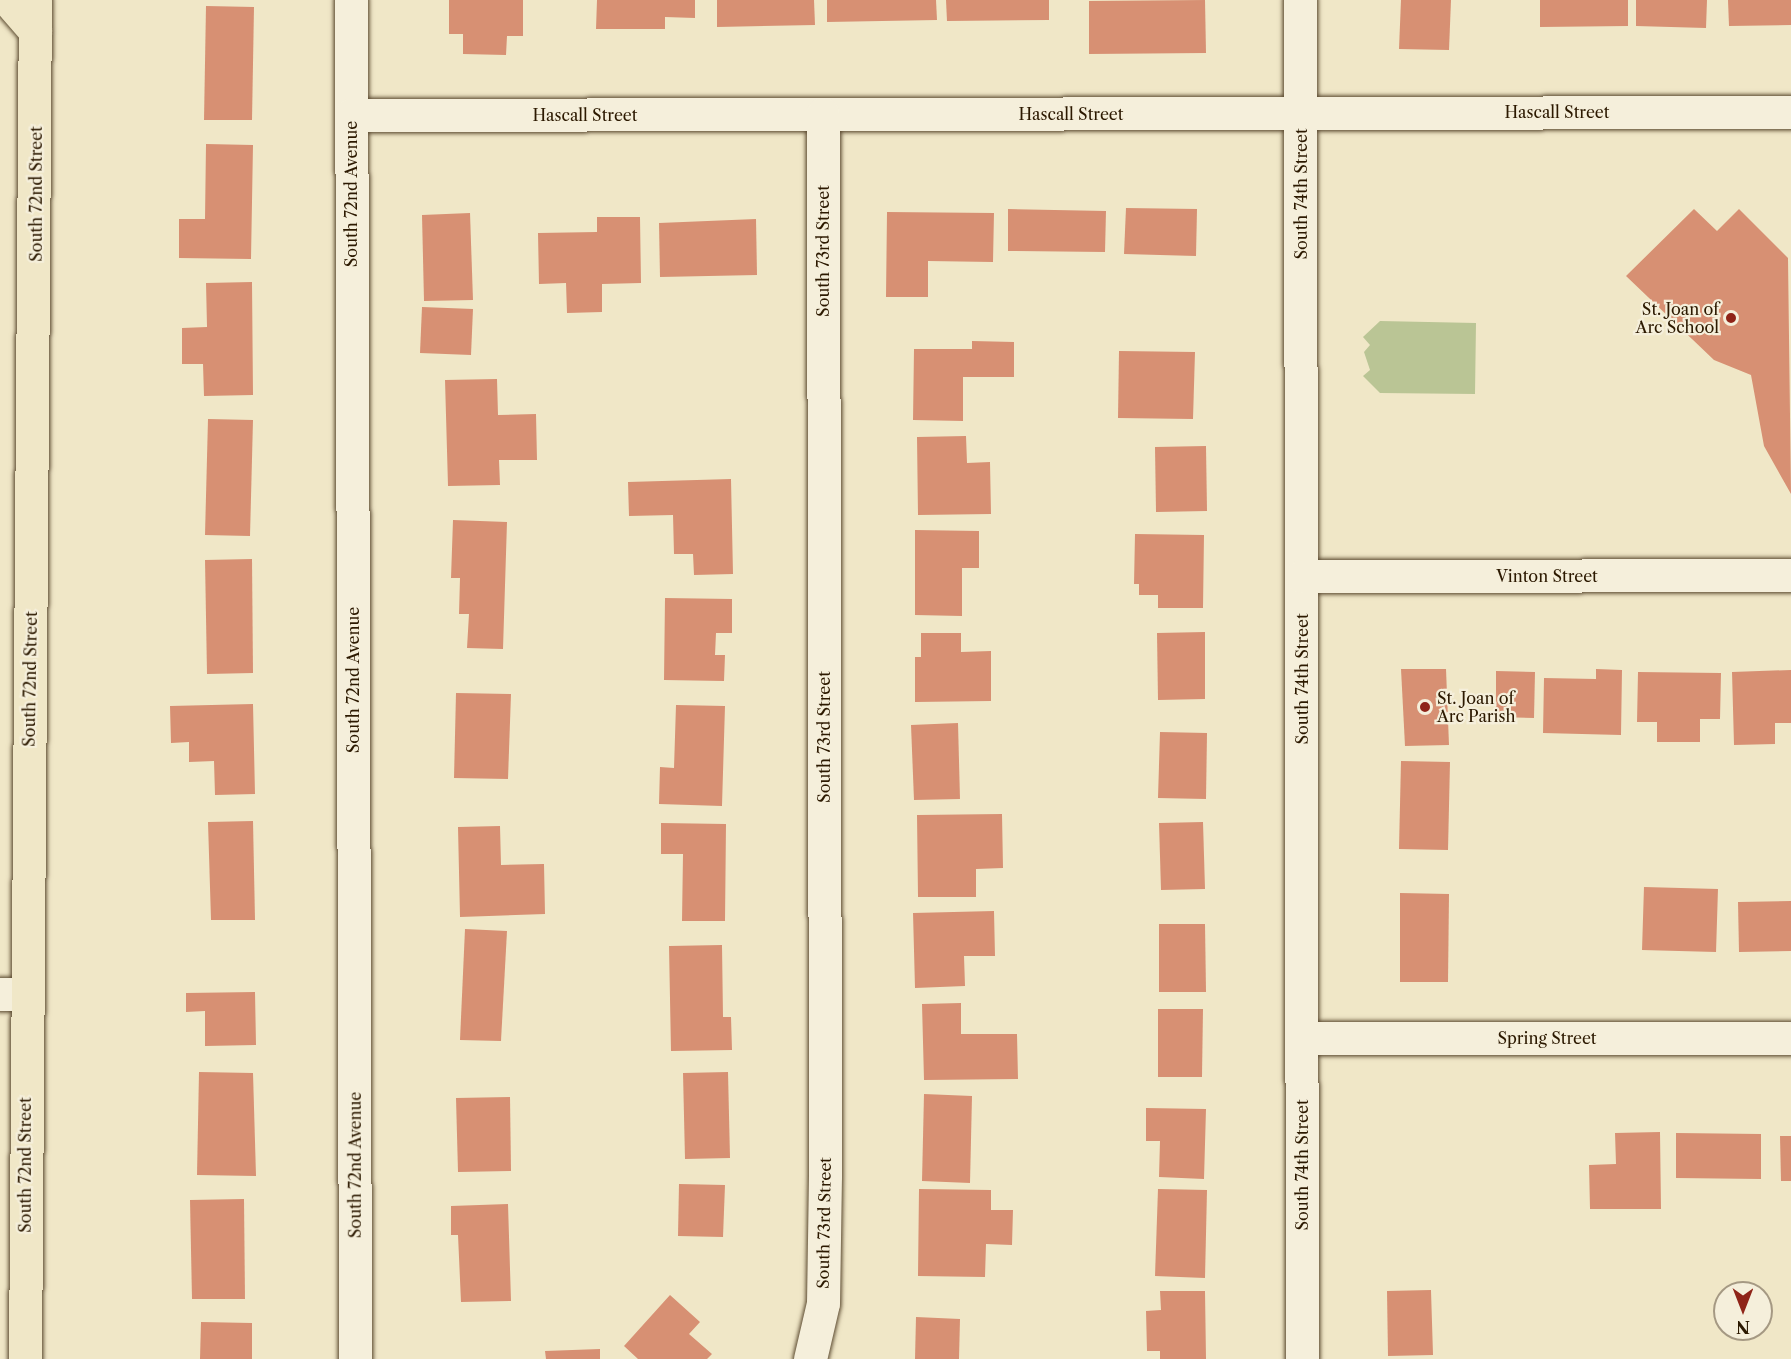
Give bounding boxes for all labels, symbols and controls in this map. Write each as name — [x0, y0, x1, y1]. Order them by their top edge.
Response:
street label: Hascall Street — [1505, 102, 1609, 122]
street label: Hascall Street — [1019, 104, 1123, 124]
street label: Hascall Street — [533, 105, 637, 125]
street label: South 72nd Avenue — [341, 120, 361, 268]
street label: South 72nd Street — [26, 126, 46, 262]
street label: South 74th Street — [1291, 128, 1311, 260]
street label: South 73rd Street — [813, 185, 833, 317]
place label: St. Joan of Arc School — [1636, 299, 1719, 337]
marker: St. Joan of Arc School — [1724, 311, 1738, 325]
street label: Vinton Street — [1496, 566, 1598, 586]
street label: South 72nd Avenue — [343, 606, 363, 754]
street label: South 72nd Street — [19, 611, 41, 747]
street label: South 74th Street — [1292, 613, 1312, 745]
street label: South 73rd Street — [814, 671, 834, 803]
place label: St. Joan of Arc Parish — [1437, 688, 1515, 726]
marker: St. Joan of Arc Parish — [1418, 700, 1432, 714]
street label: Spring Street — [1497, 1028, 1597, 1048]
street label: South 72nd Avenue — [345, 1091, 365, 1239]
street label: South 72nd Street — [15, 1097, 35, 1233]
street label: South 74th Street — [1292, 1099, 1312, 1231]
street label: South 73rd Street — [813, 1157, 835, 1289]
north arrow — [1713, 1281, 1773, 1341]
text: N — [1736, 1317, 1750, 1337]

